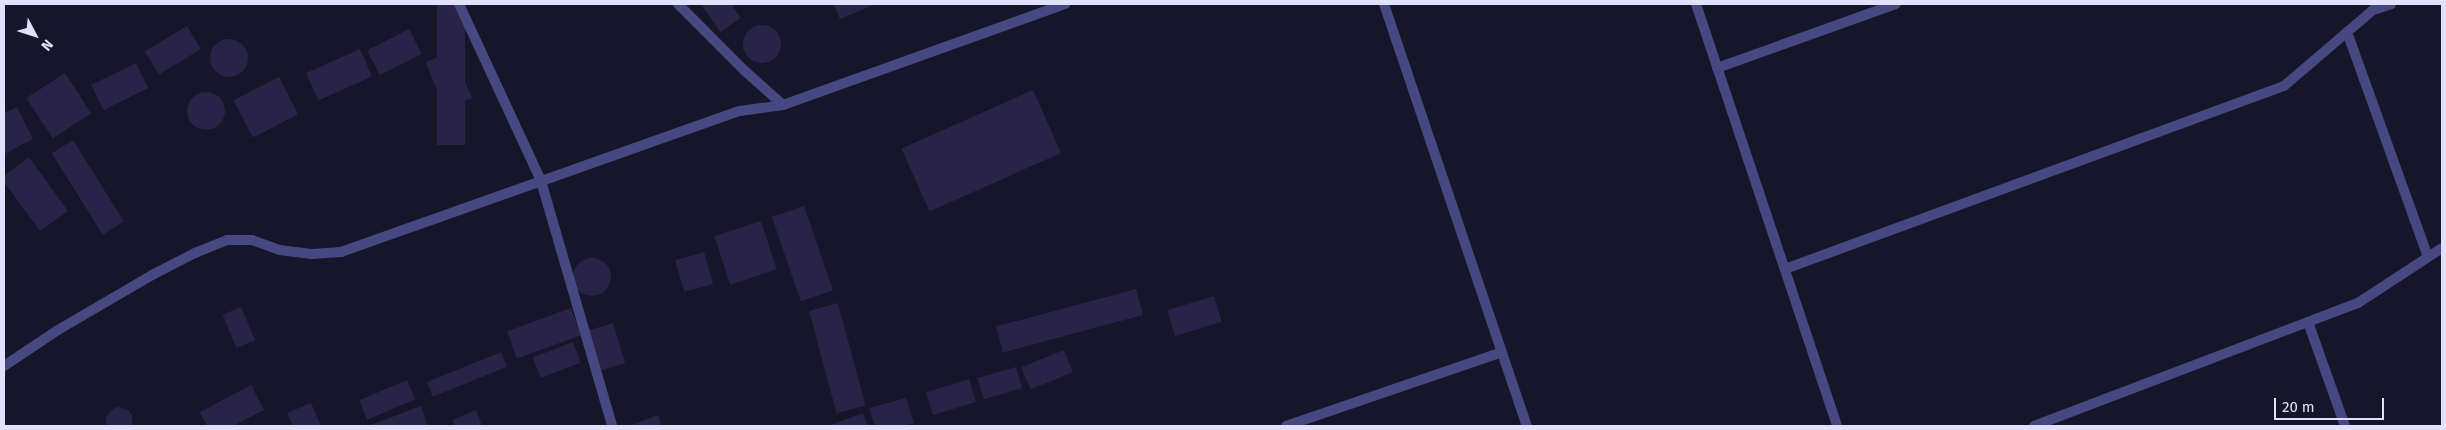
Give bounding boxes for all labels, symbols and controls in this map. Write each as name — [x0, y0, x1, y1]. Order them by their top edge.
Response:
north arrow — [10, 10, 60, 60]
text: N — [37, 36, 56, 54]
scale bar — [2276, 388, 2386, 420]
text: 20 m — [2282, 398, 2315, 416]

